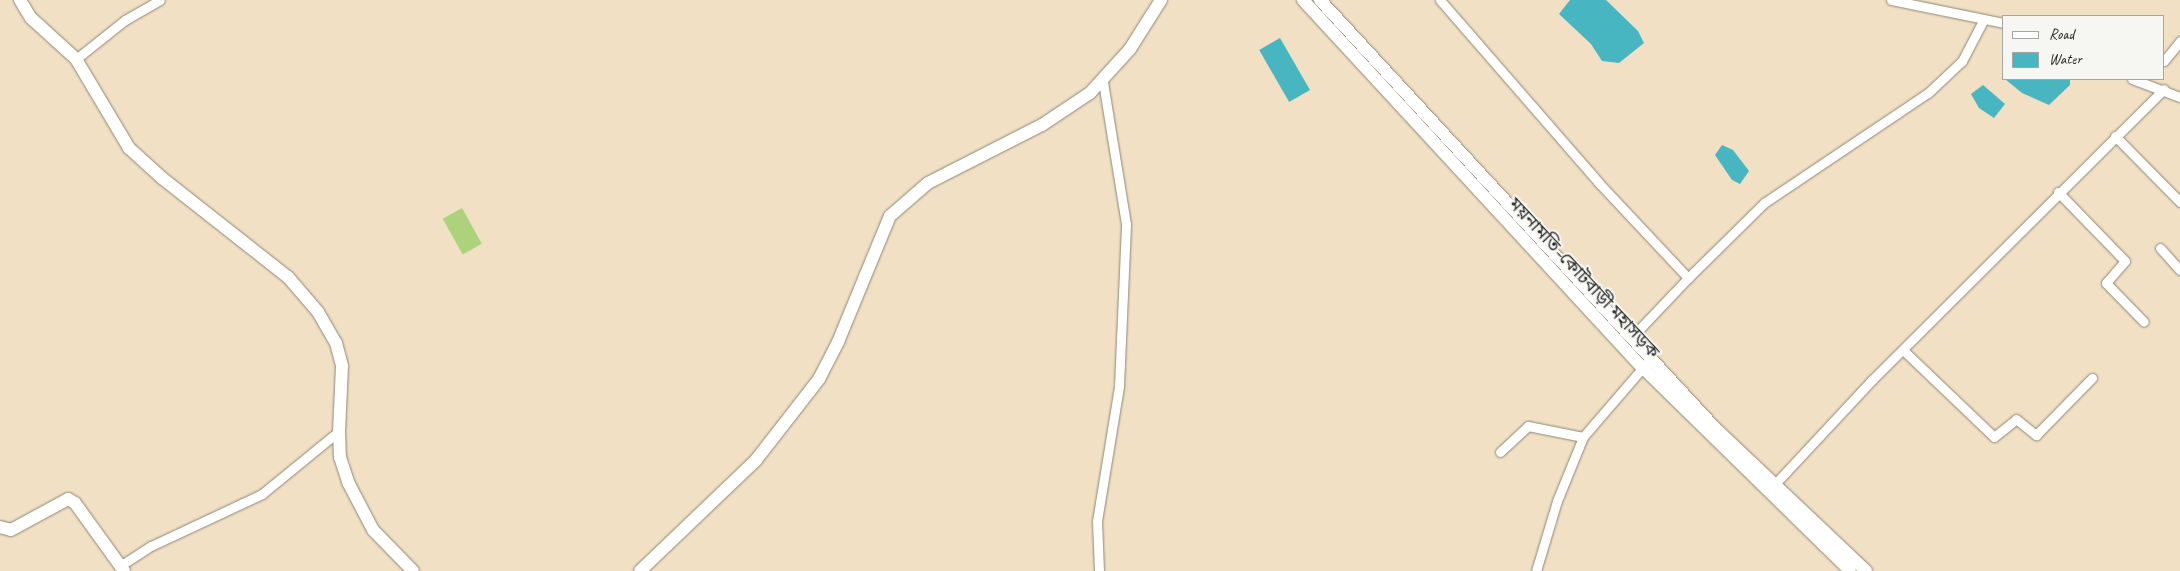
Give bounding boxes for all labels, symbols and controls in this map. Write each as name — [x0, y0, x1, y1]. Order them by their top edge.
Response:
legend — [2002, 15, 2165, 80]
text: Road — [2049, 25, 2074, 44]
text: Water — [2049, 50, 2082, 69]
street label: ময়নামতি–কোটবাড়ী মহাসড়ক — [1504, 193, 1664, 363]

